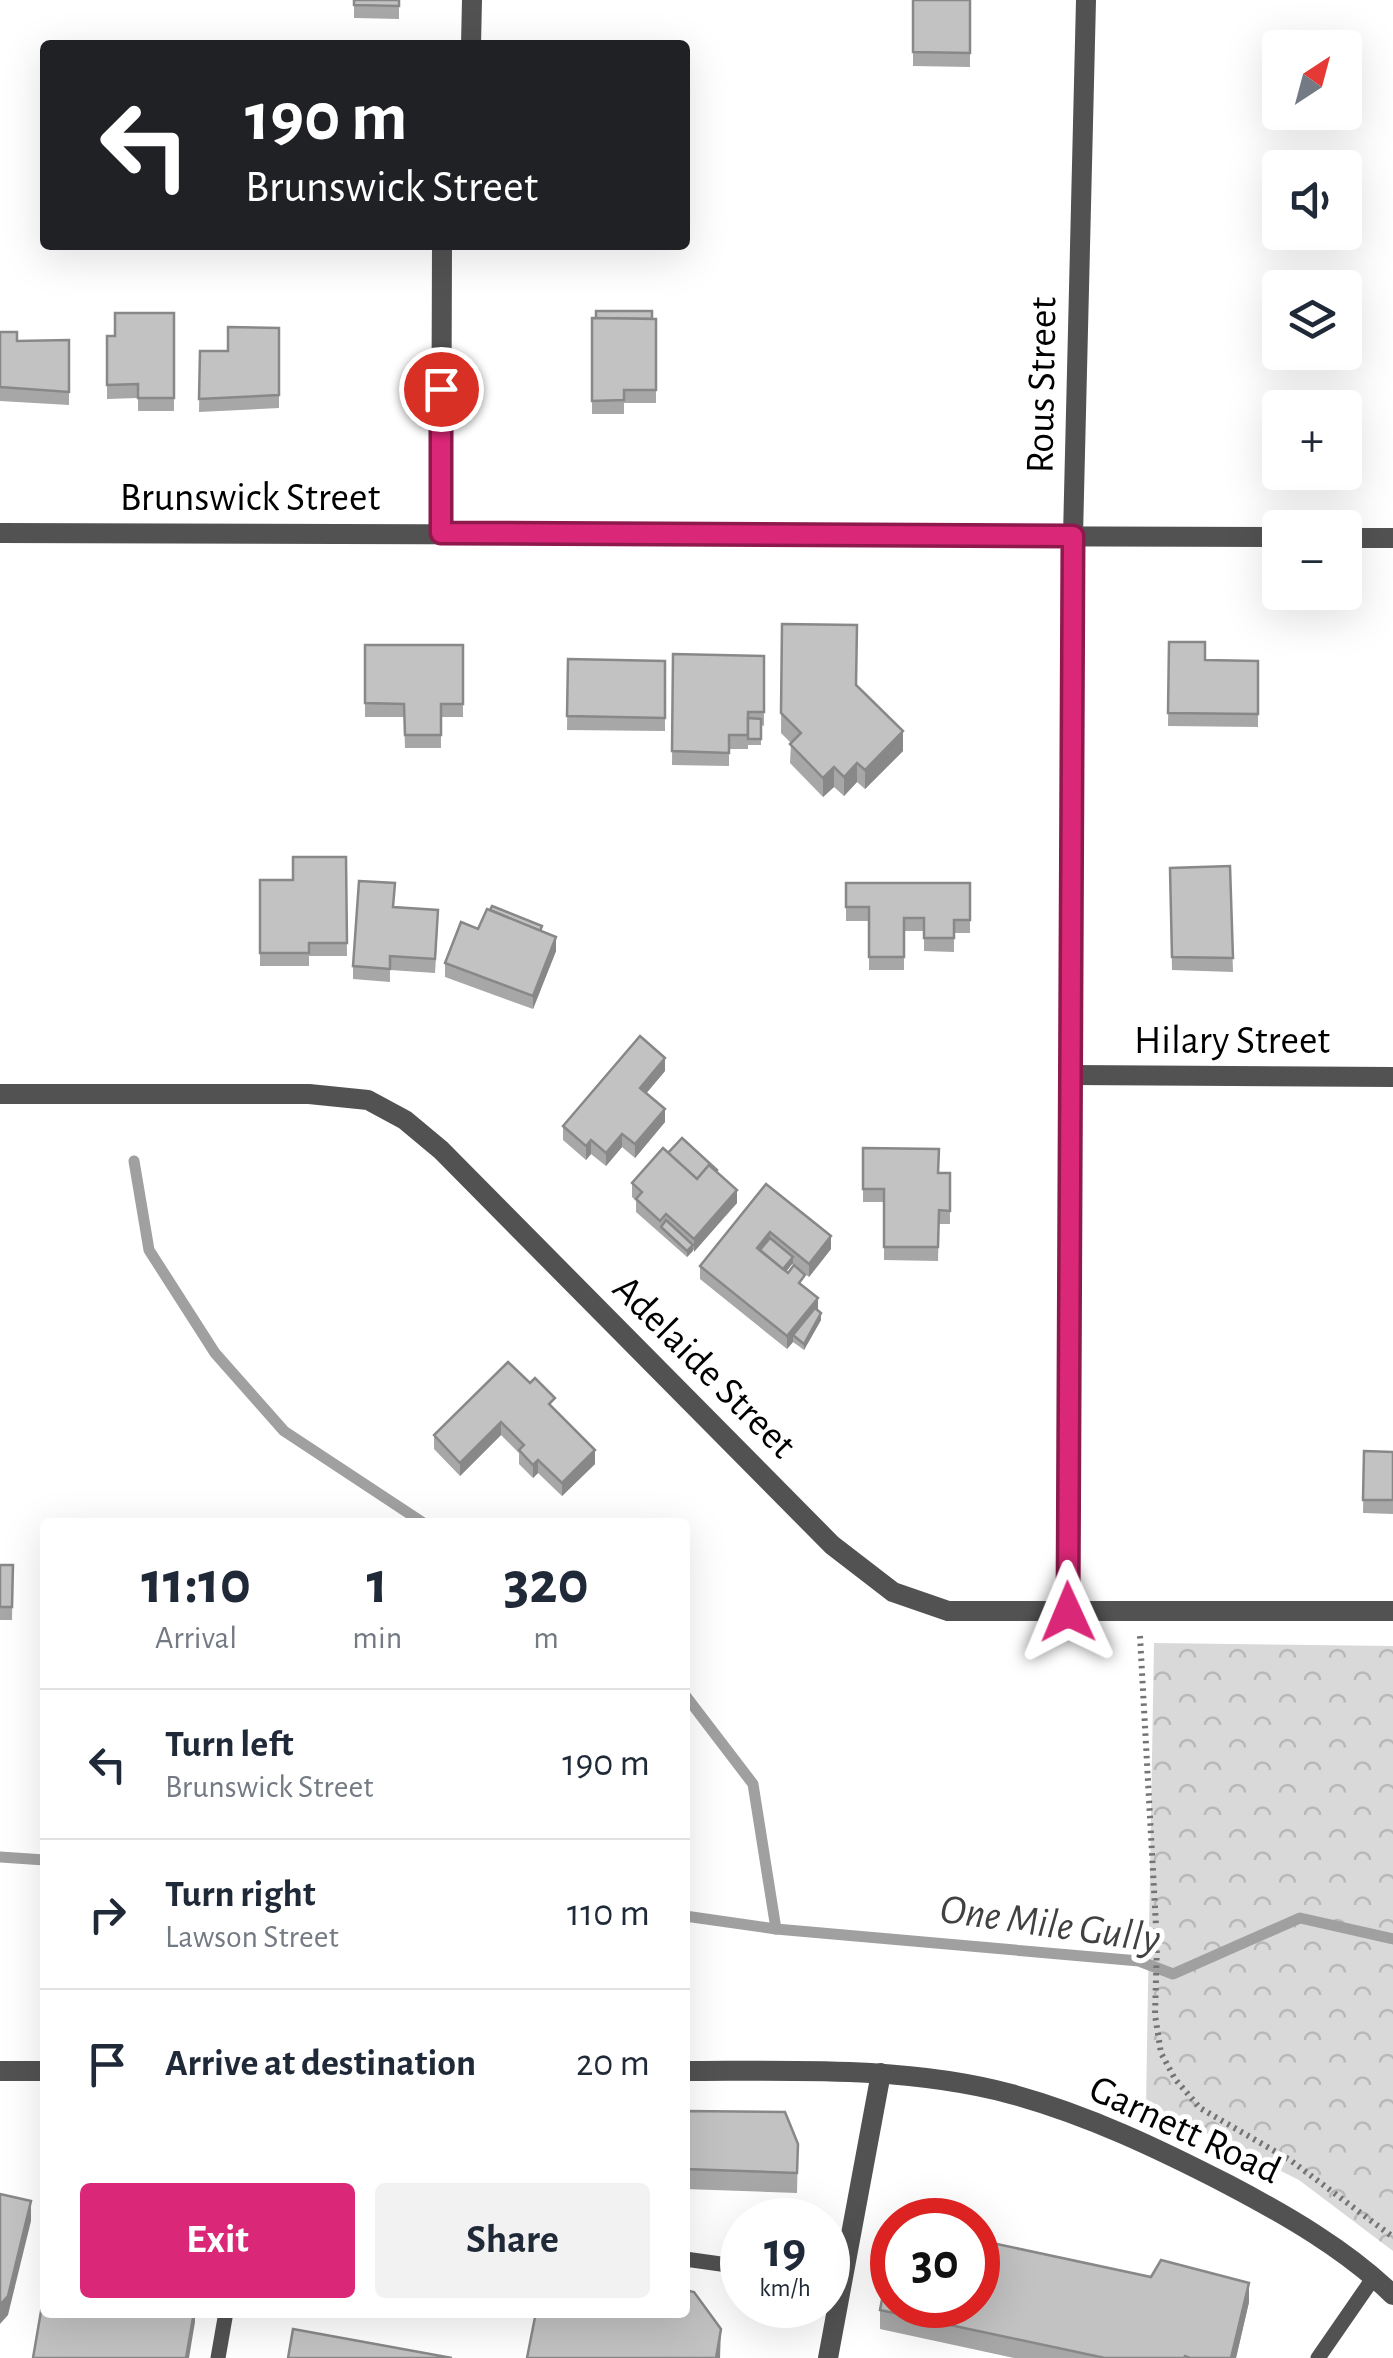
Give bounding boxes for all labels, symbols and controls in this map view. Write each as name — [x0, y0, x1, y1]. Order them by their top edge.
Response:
north arrow — [1262, 30, 1362, 130]
map controls — [1262, 30, 1362, 610]
icon: left — [80, 80, 210, 210]
text: 190 m — [245, 83, 408, 153]
button: sound — [1262, 150, 1362, 250]
text: Brunswick Street — [245, 165, 538, 210]
button: layers — [1262, 270, 1362, 370]
street label: Rous Street — [1020, 296, 1064, 474]
pin — [399, 347, 484, 432]
icon: arrive — [414, 362, 469, 417]
button: + — [1262, 390, 1362, 490]
street label: Brunswick Street — [120, 478, 380, 518]
button: − — [1262, 510, 1362, 610]
street label: Hilary Street — [1134, 1021, 1330, 1061]
street label: Adelaide Street — [605, 1268, 803, 1466]
text: 11:10 — [141, 1554, 251, 1614]
text: 1 — [366, 1554, 388, 1614]
text: 320 — [503, 1554, 589, 1614]
position arrow — [1016, 1560, 1120, 1664]
text: Arrival — [155, 1622, 237, 1654]
text: min — [352, 1622, 402, 1654]
text: m — [533, 1622, 559, 1654]
text: Turn left — [165, 1726, 293, 1764]
icon: left — [80, 1737, 135, 1792]
text: 190 m — [562, 1745, 650, 1783]
text: Brunswick Street — [165, 1771, 373, 1803]
text: Turn right — [165, 1876, 315, 1914]
icon: right — [80, 1887, 135, 1942]
water label: One Mile Gully — [937, 1888, 1163, 1960]
text: 110 m — [567, 1895, 650, 1933]
text: Lawson Street — [165, 1921, 339, 1953]
icon: arrive — [80, 2037, 135, 2092]
text: Arrive at destination — [165, 2045, 476, 2083]
text: 20 m — [576, 2045, 650, 2083]
street label: Garnett Road — [1083, 2068, 1287, 2192]
button: Exit — [80, 2183, 355, 2298]
button: Share — [375, 2183, 650, 2298]
speed limit sign: 30 — [870, 2198, 1000, 2328]
text: 19 — [764, 2226, 806, 2276]
text: km/h — [759, 2276, 811, 2301]

